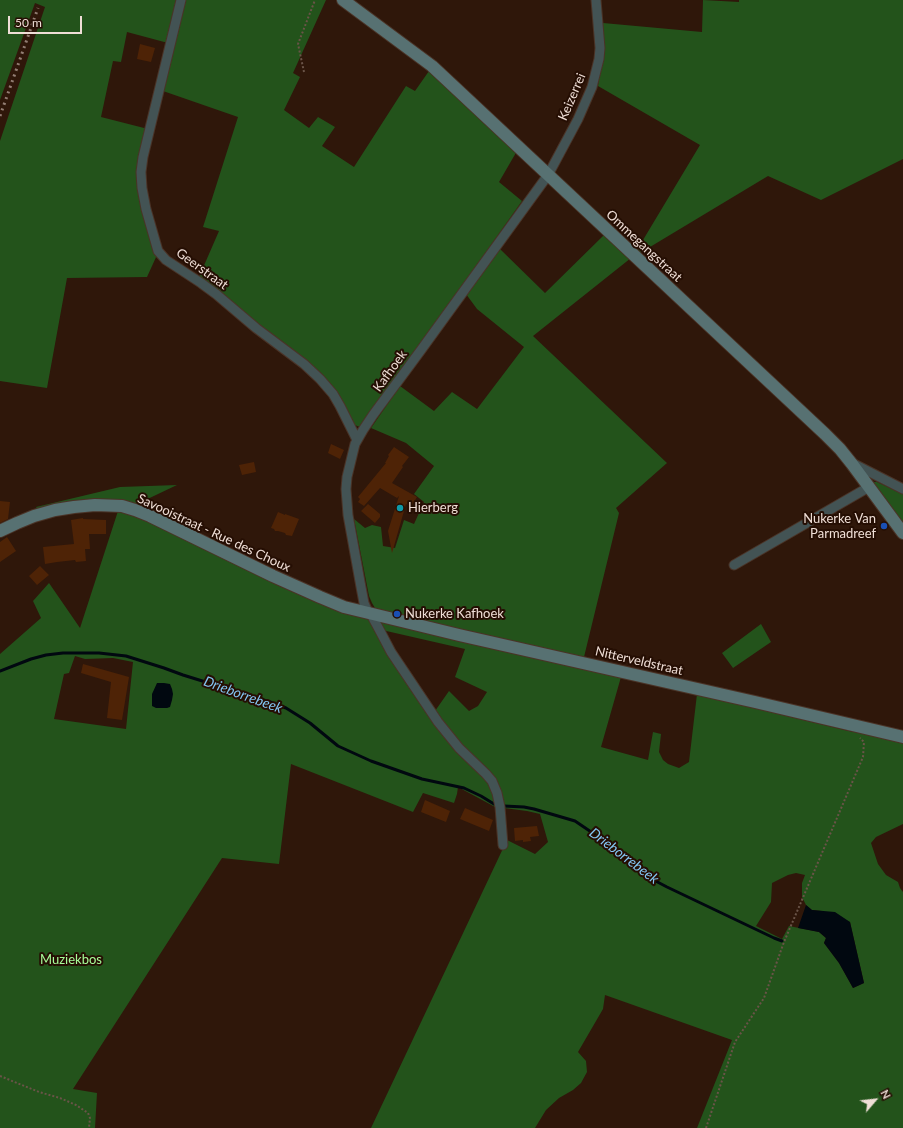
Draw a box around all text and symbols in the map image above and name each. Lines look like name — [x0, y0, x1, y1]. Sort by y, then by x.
scale bar — [10, 8, 84, 34]
text: 50 m — [15, 15, 42, 30]
street label: Keizerrei — [555, 71, 589, 123]
street label: Ommegangstraat — [603, 207, 685, 285]
street label: Geerstraat — [173, 245, 231, 293]
street label: Kafhoek — [370, 347, 410, 395]
street label: Savooistraat - Rue des Choux — [135, 491, 293, 575]
place label: Hierberg — [408, 500, 458, 516]
marker: Hierberg — [395, 503, 405, 513]
place label: Nukerke Van Parmadreef — [803, 511, 876, 542]
marker: Nukerke Van Parmadreef — [879, 521, 889, 531]
place label: Nukerke Kafhoek — [405, 606, 504, 622]
marker: Nukerke Kafhoek — [392, 609, 402, 619]
street label: Nitterveldstraat — [594, 643, 684, 679]
water label: Drieborrebeek — [201, 673, 285, 717]
water label: Drieborrebeek — [586, 824, 662, 888]
park label: Muziekbos — [40, 952, 102, 968]
north arrow — [855, 1080, 895, 1120]
text: N — [878, 1087, 894, 1101]

